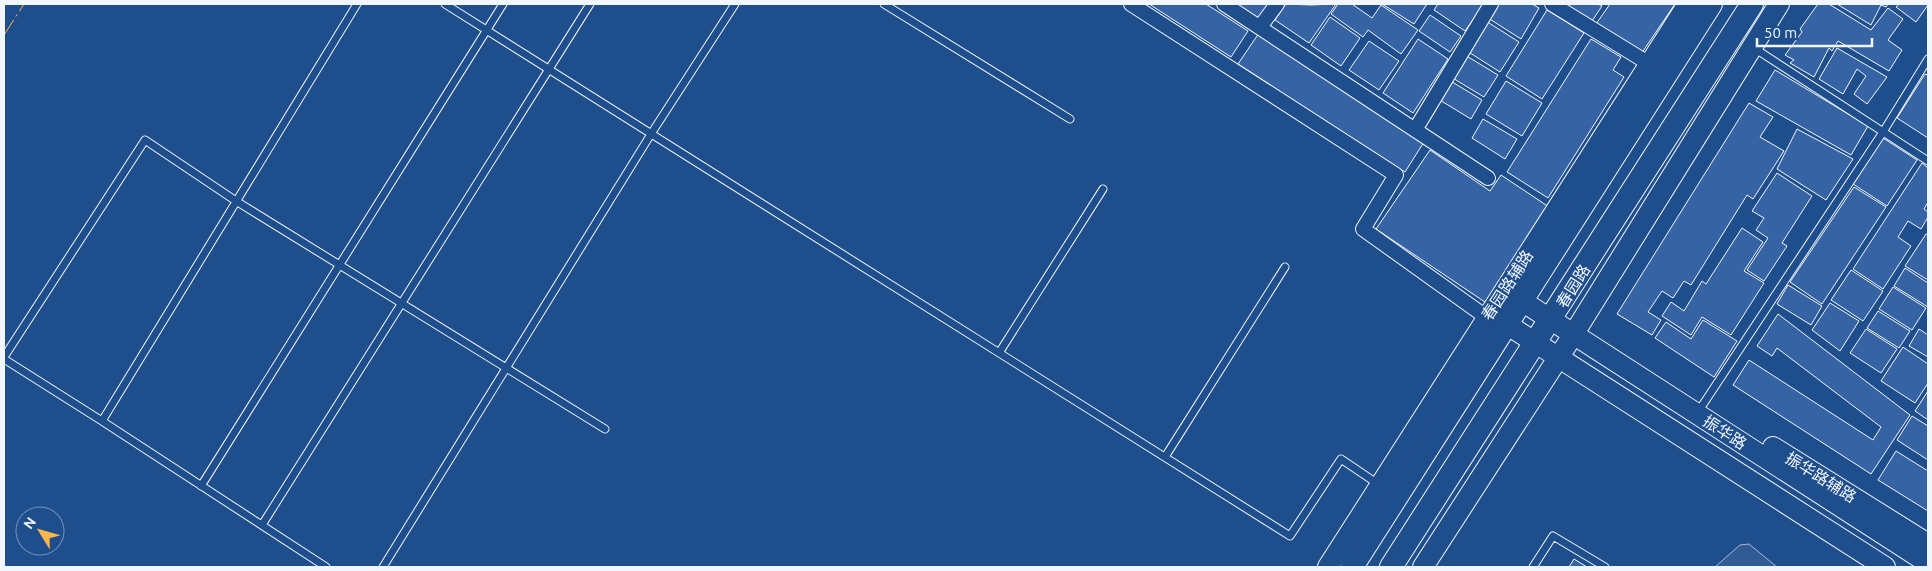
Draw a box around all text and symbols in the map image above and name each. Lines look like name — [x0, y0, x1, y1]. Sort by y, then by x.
scale bar — [1757, 15, 1872, 47]
text: 50 m — [1764, 24, 1797, 41]
street label: 春园路辅路 — [1478, 247, 1536, 323]
street label: 春园路 — [1553, 261, 1593, 311]
street label: 振华路 — [1700, 411, 1750, 453]
street label: 振华路辅路 — [1782, 448, 1860, 506]
north arrow — [15, 506, 65, 556]
text: N — [20, 514, 39, 532]

